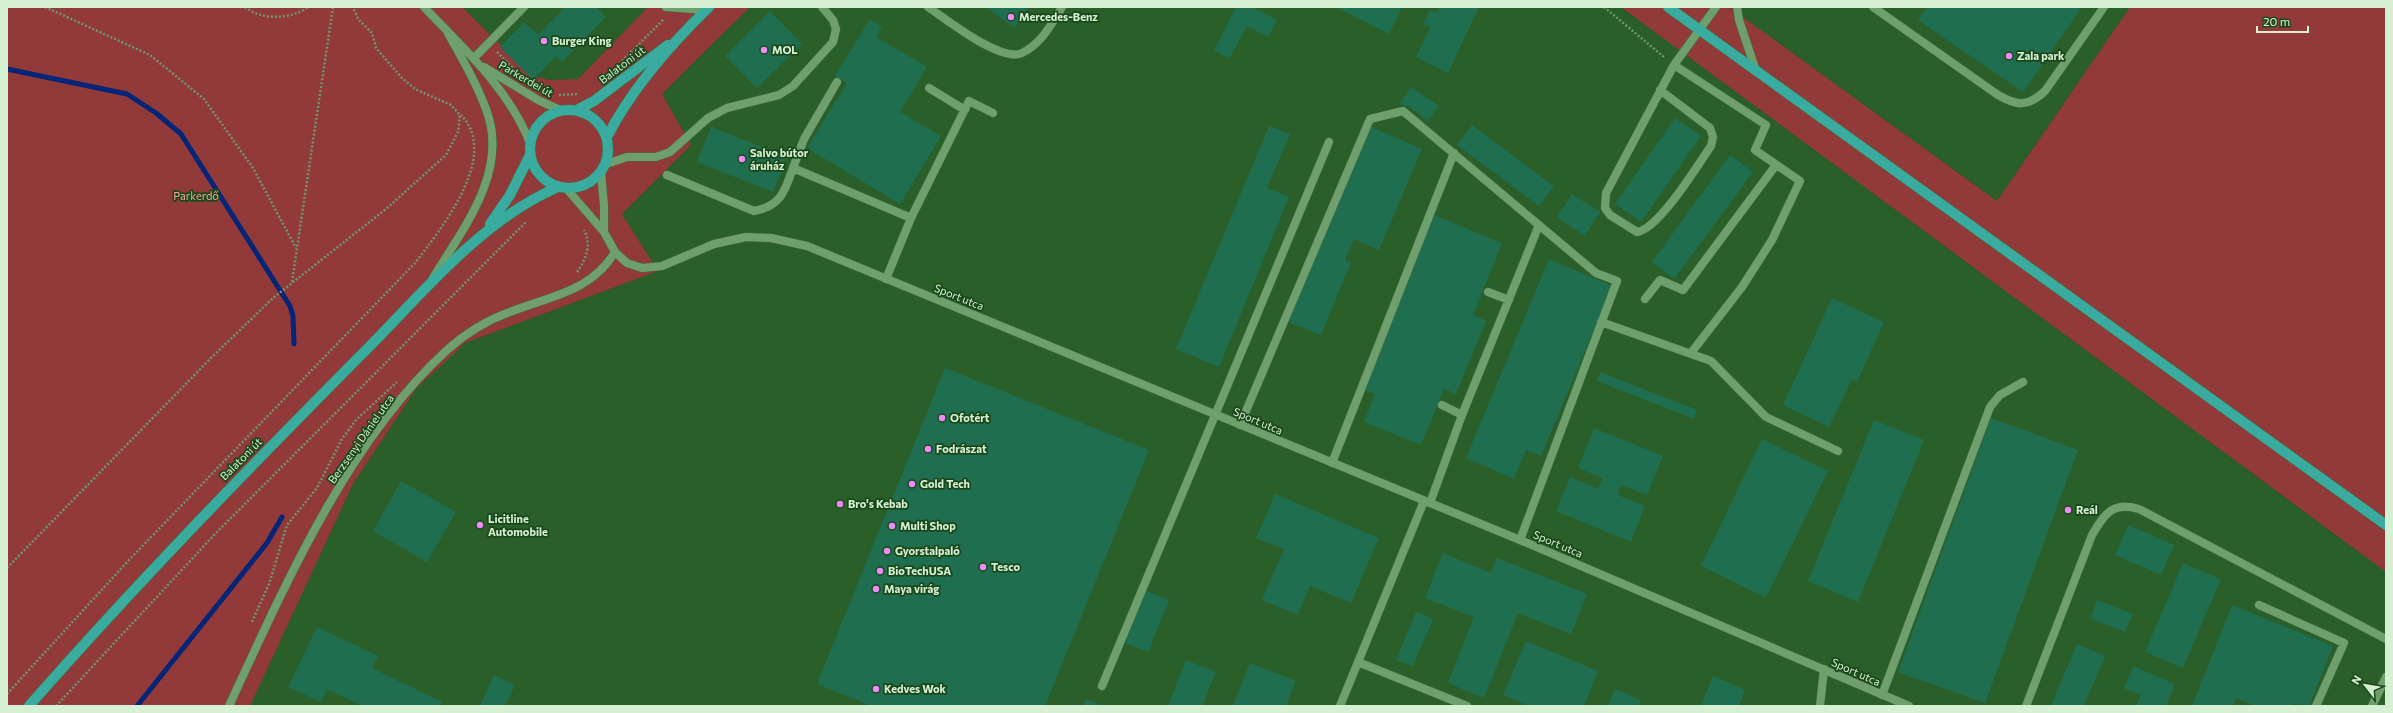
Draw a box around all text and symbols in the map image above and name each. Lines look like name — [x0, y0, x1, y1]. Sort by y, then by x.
scale bar — [2257, 8, 2308, 34]
place label: Mercedes-Benz — [1019, 10, 1098, 23]
marker: Mercedes-Benz — [1006, 12, 1016, 22]
text: 20 m — [2263, 14, 2290, 28]
place label: Burger King — [552, 34, 612, 47]
marker: Burger King — [539, 36, 549, 46]
street label: Balatoni út — [596, 43, 648, 86]
place label: MOL — [772, 43, 798, 56]
marker: MOL — [759, 45, 769, 55]
place label: Zala park — [2017, 49, 2065, 62]
marker: Zala park — [2004, 51, 2014, 61]
street label: Parkerdei út — [497, 58, 556, 100]
place label: Salvo bútor áruház — [750, 146, 809, 172]
marker: Salvo bútor áruház — [737, 154, 747, 164]
park label: Parkerdő — [173, 189, 219, 202]
street label: Sport utca — [933, 281, 986, 312]
street label: Berzsenyi Dániel utca — [325, 392, 396, 486]
street label: Sport utca — [1232, 404, 1285, 437]
place label: Ofotért — [950, 411, 990, 424]
marker: Ofotért — [937, 413, 947, 423]
street label: Balatoni út — [217, 435, 265, 482]
place label: Fodrászat — [936, 442, 987, 455]
marker: Fodrászat — [923, 444, 933, 454]
place label: Gold Tech — [920, 477, 970, 490]
marker: Gold Tech — [907, 479, 917, 489]
place label: Bro's Kebab — [848, 497, 908, 510]
marker: Bro's Kebab — [835, 499, 845, 509]
place label: Reál — [2076, 503, 2098, 516]
marker: Reál — [2063, 505, 2073, 515]
place label: Licitline Automobile — [488, 512, 548, 538]
place label: Multi Shop — [900, 519, 956, 532]
marker: Licitline Automobile — [475, 520, 485, 530]
marker: Multi Shop — [887, 521, 897, 531]
street label: Sport utca — [1532, 527, 1585, 560]
place label: Gyorstalpaló — [895, 544, 960, 557]
marker: Gyorstalpaló — [882, 546, 892, 556]
place label: Tesco — [991, 560, 1021, 573]
marker: Tesco — [978, 562, 988, 572]
place label: BioTechUSA — [888, 564, 951, 577]
marker: BioTechUSA — [875, 566, 885, 576]
place label: Maya virág — [884, 582, 939, 595]
marker: Maya virág — [871, 584, 881, 594]
street label: Sport utca — [1830, 655, 1883, 688]
north arrow — [2345, 665, 2385, 705]
text: N — [2348, 673, 2364, 686]
place label: Kedves Wok — [884, 682, 947, 695]
marker: Kedves Wok — [871, 684, 881, 694]

